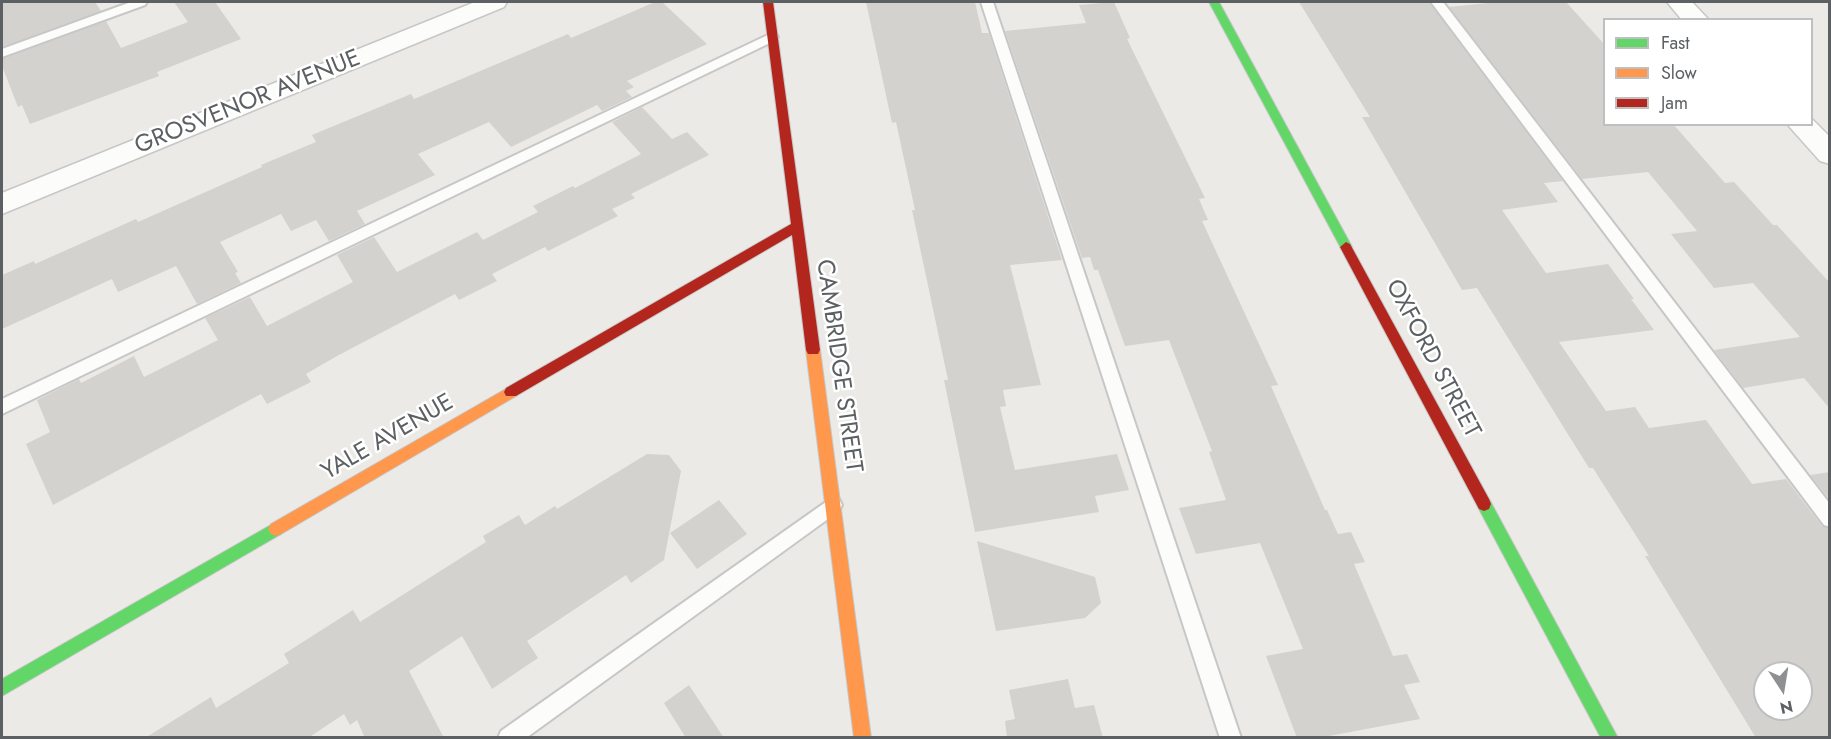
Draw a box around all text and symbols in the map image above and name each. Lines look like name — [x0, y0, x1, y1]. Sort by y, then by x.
legend — [1603, 18, 1813, 126]
text: Fast — [1661, 30, 1690, 56]
street label: GROSVENOR AVENUE — [131, 45, 365, 161]
text: Slow — [1661, 60, 1697, 86]
text: Jam — [1661, 90, 1688, 116]
street label: CAMBRIDGE STREET — [809, 258, 867, 474]
street label: OXFORD STREET — [1378, 275, 1486, 443]
street label: YALE AVENUE — [317, 389, 459, 487]
north arrow — [1753, 661, 1813, 721]
text: N — [1778, 695, 1795, 720]

